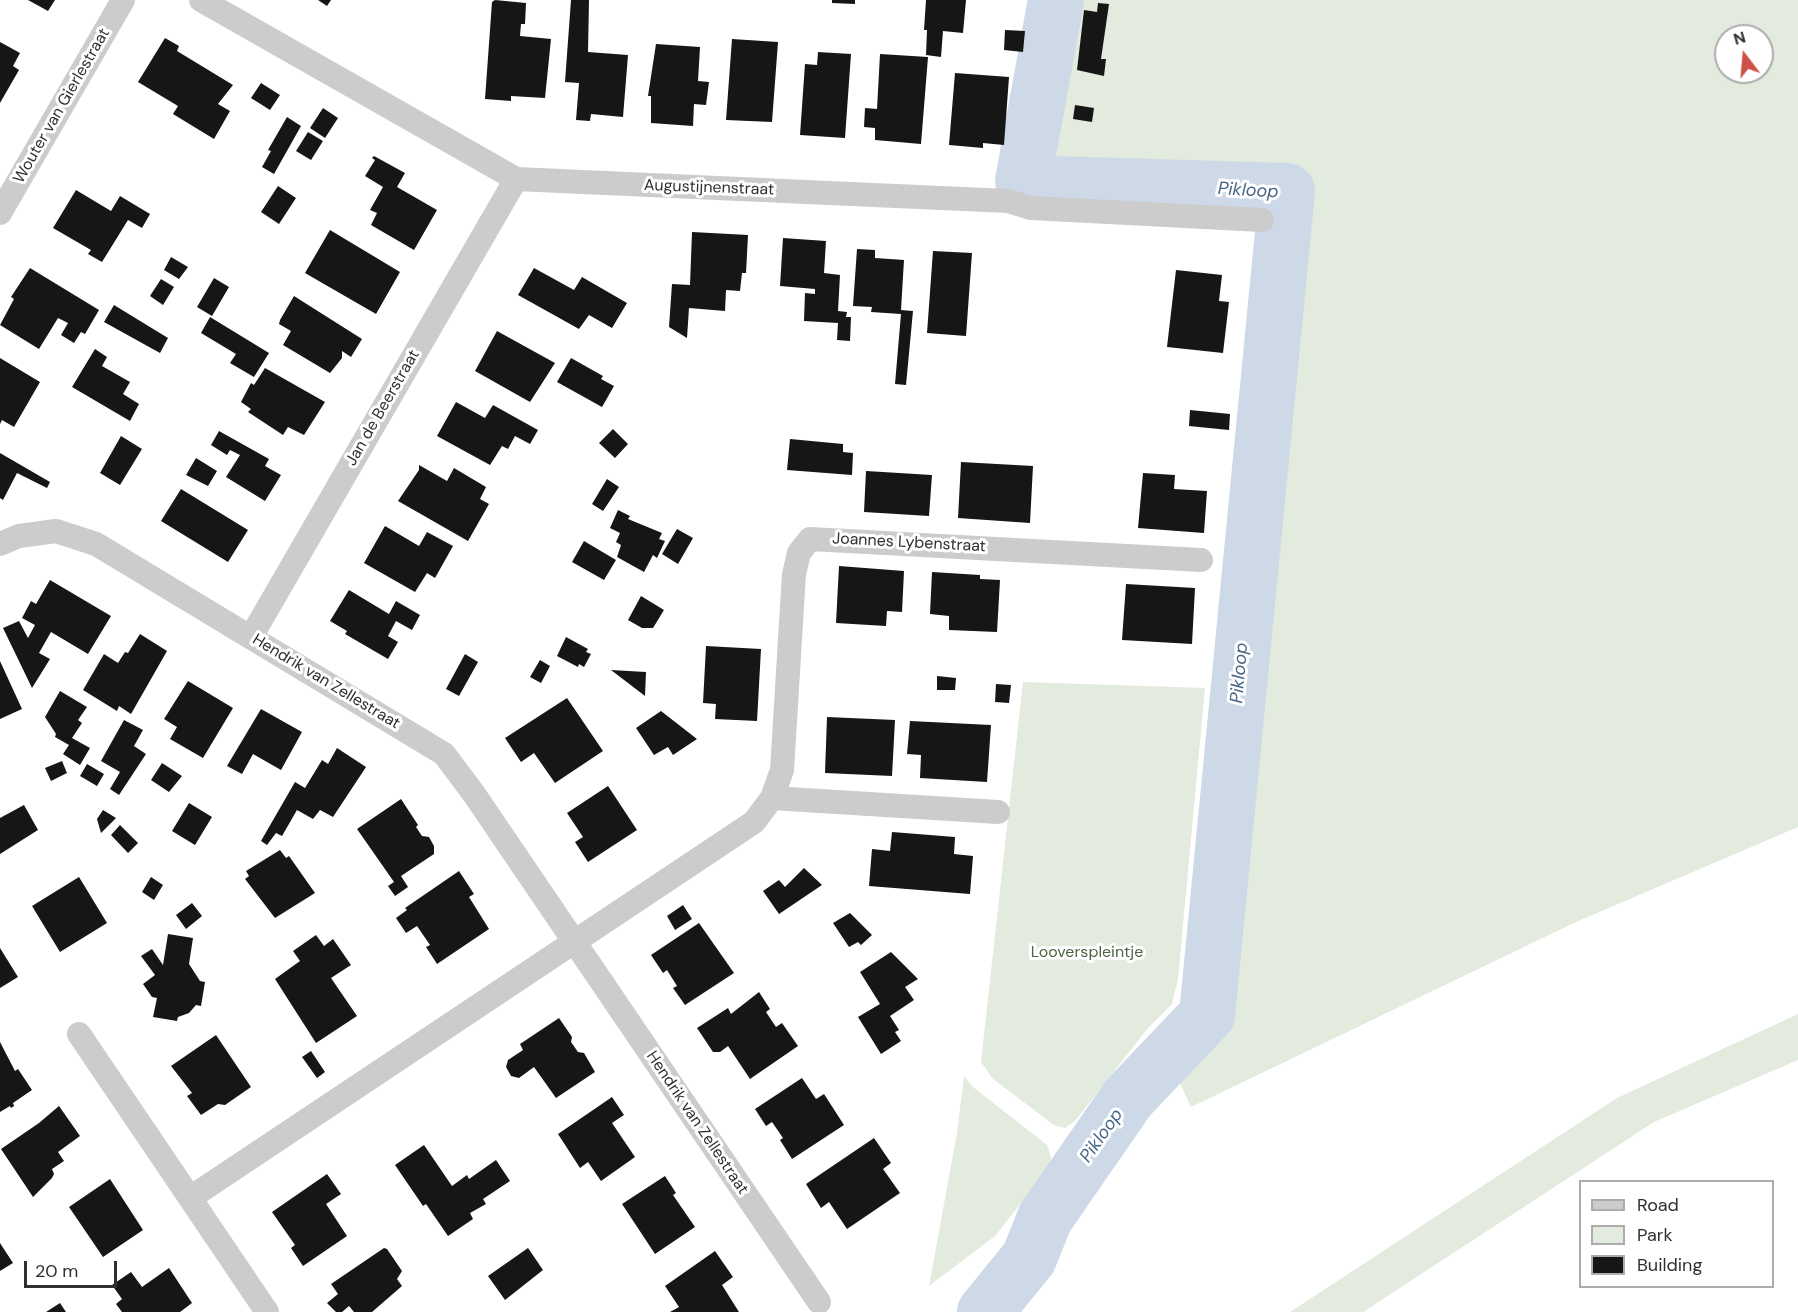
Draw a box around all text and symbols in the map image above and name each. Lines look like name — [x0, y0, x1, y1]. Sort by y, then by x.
north arrow — [1714, 24, 1774, 84]
street label: Wouter van Gierlestraat — [10, 25, 114, 187]
text: N — [1731, 26, 1748, 50]
street label: Augustijnenstraat — [644, 176, 774, 200]
water label: Pikloop — [1217, 179, 1279, 203]
street label: Jan de Beerstraat — [342, 347, 424, 469]
street label: Joannes Lybenstraat — [832, 529, 986, 557]
street label: Hendrik van Zellestraat — [249, 630, 403, 734]
water label: Pikloop — [1227, 642, 1253, 704]
park label: Looverspleintje — [1031, 943, 1143, 963]
street label: Hendrik van Zellestraat — [642, 1048, 752, 1198]
water label: Pikloop — [1076, 1105, 1128, 1167]
legend — [1579, 1180, 1774, 1288]
text: Road — [1637, 1193, 1679, 1217]
text: Park — [1637, 1223, 1673, 1247]
scale bar — [27, 1249, 120, 1287]
text: Building — [1637, 1253, 1702, 1277]
text: 20 m — [35, 1259, 78, 1283]

